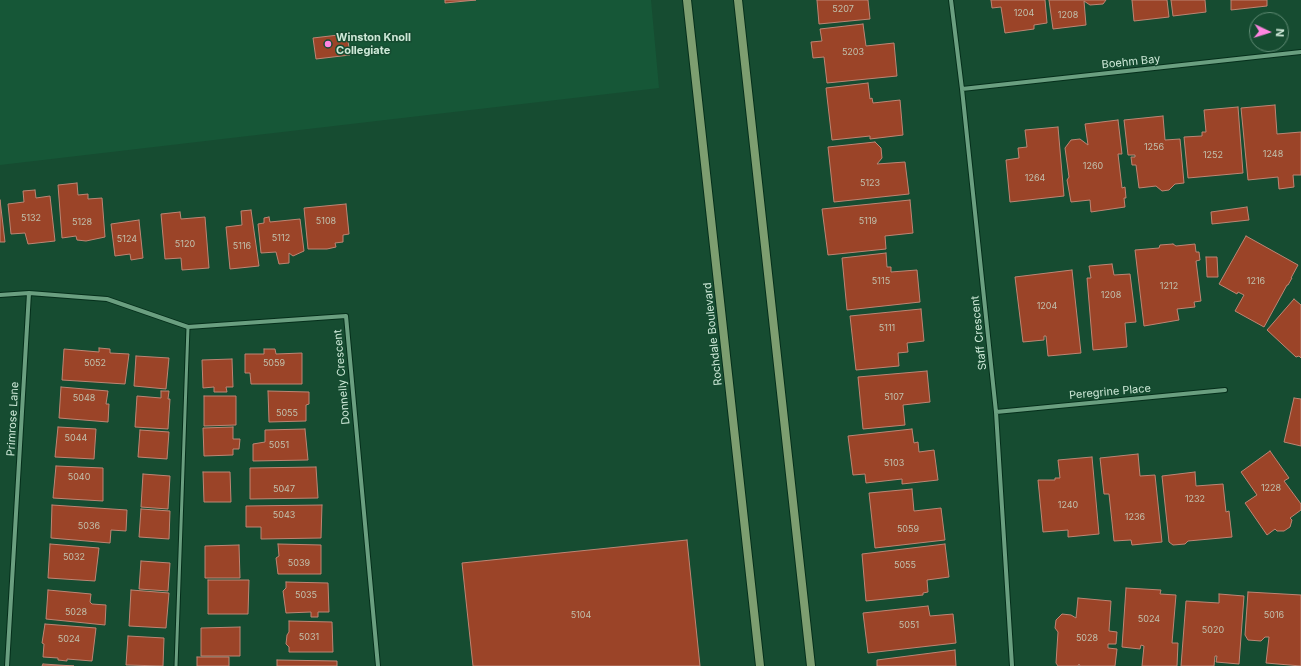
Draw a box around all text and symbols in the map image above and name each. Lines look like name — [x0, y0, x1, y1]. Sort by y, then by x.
house number: 5207 — [832, 4, 854, 14]
house number: 1204 — [1014, 8, 1034, 18]
house number: 1208 — [1058, 10, 1078, 20]
north arrow — [1249, 12, 1289, 52]
text: N — [1273, 28, 1287, 37]
place label: Winston Knoll Collegiate — [336, 31, 411, 57]
marker: Winston Knoll Collegiate — [323, 39, 333, 49]
house number: 5203 — [842, 47, 864, 57]
street label: Boehm Bay — [1101, 52, 1161, 72]
house number: 1256 — [1144, 142, 1164, 152]
house number: 1248 — [1263, 149, 1283, 159]
house number: 1252 — [1203, 150, 1223, 160]
house number: 1260 — [1083, 161, 1103, 171]
house number: 1264 — [1025, 173, 1045, 183]
house number: 5123 — [860, 178, 880, 188]
house number: 5132 — [21, 213, 41, 223]
house number: 5108 — [316, 216, 336, 226]
house number: 5119 — [859, 216, 877, 226]
house number: 5128 — [72, 217, 92, 227]
house number: 5112 — [272, 233, 290, 243]
house number: 5124 — [117, 234, 137, 244]
house number: 5120 — [175, 239, 195, 249]
house number: 5116 — [233, 241, 251, 251]
house number: 5115 — [872, 276, 890, 286]
house number: 1216 — [1247, 276, 1265, 286]
house number: 1212 — [1160, 281, 1178, 291]
street label: Rochdale Boulevard — [701, 282, 725, 386]
house number: 1208 — [1101, 290, 1121, 300]
street label: Staff Crescent — [969, 295, 989, 371]
house number: 1204 — [1037, 301, 1057, 311]
house number: 5111 — [879, 323, 895, 333]
street label: Donnelly Crescent — [331, 329, 353, 425]
house number: 5052 — [84, 358, 106, 368]
house number: 5059 — [263, 358, 285, 368]
street label: Primrose Lane — [4, 381, 22, 457]
street label: Peregrine Place — [1069, 382, 1151, 402]
house number: 5107 — [884, 392, 904, 402]
house number: 5048 — [73, 393, 95, 403]
house number: 5055 — [276, 408, 298, 418]
house number: 5044 — [65, 433, 87, 443]
house number: 5051 — [269, 440, 289, 450]
house number: 5103 — [884, 458, 904, 468]
house number: 5040 — [68, 472, 90, 482]
house number: 1228 — [1261, 483, 1281, 493]
house number: 5047 — [273, 484, 295, 494]
house number: 1232 — [1185, 494, 1205, 504]
house number: 1240 — [1058, 500, 1078, 510]
house number: 5043 — [273, 510, 295, 520]
house number: 1236 — [1125, 512, 1145, 522]
house number: 5036 — [78, 521, 100, 531]
house number: 5059 — [897, 524, 919, 534]
house number: 5032 — [63, 552, 85, 562]
house number: 5039 — [288, 558, 310, 568]
house number: 5055 — [894, 560, 916, 570]
house number: 5035 — [295, 590, 317, 600]
house number: 5028 — [65, 607, 87, 617]
house number: 5104 — [571, 610, 591, 620]
house number: 5016 — [1264, 610, 1284, 620]
house number: 5024 — [1138, 614, 1160, 624]
house number: 5051 — [899, 620, 919, 630]
house number: 5020 — [1202, 625, 1224, 635]
house number: 5031 — [299, 632, 319, 642]
house number: 5028 — [1076, 633, 1098, 643]
house number: 5024 — [58, 634, 80, 644]

